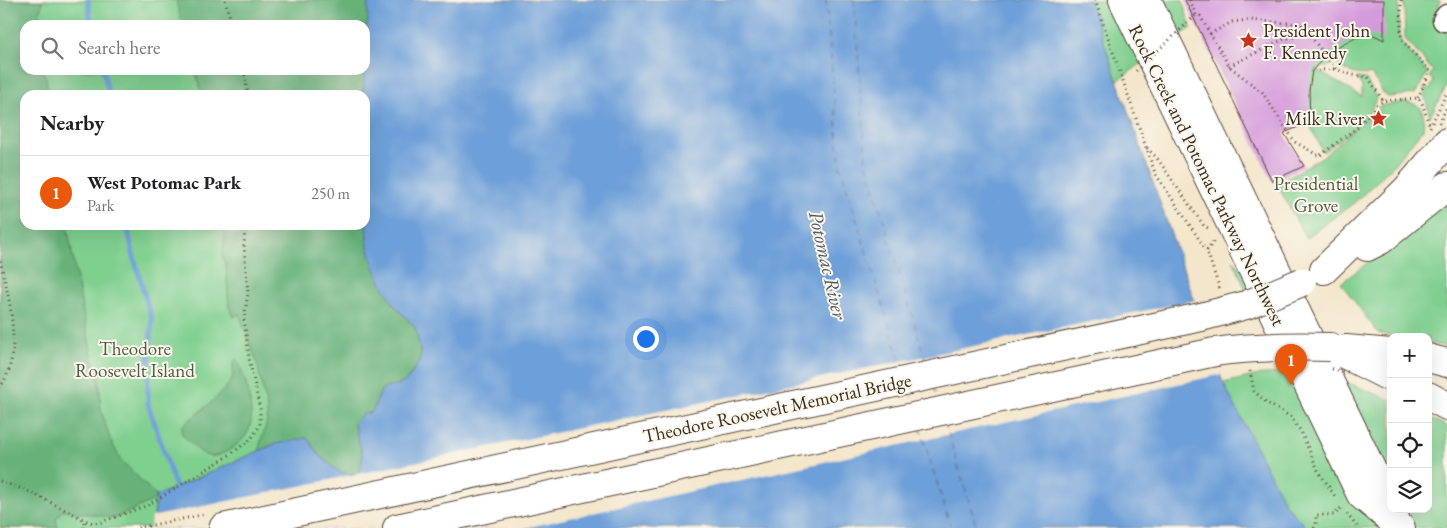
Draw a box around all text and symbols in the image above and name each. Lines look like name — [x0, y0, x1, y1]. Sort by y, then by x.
place label: President John F. Kennedy — [1263, 18, 1370, 65]
search box — [20, 20, 370, 75]
street label: Rock Creek and Potomac Parkway Northwest — [1123, 20, 1291, 330]
place icon: President John F. Kennedy — [1239, 31, 1259, 51]
icon: search — [38, 34, 66, 62]
text: Search here — [78, 35, 160, 60]
place label: Milk River — [1285, 106, 1365, 131]
place icon: Milk River — [1368, 108, 1388, 128]
text: Nearby — [40, 109, 104, 136]
text: West Potomac Park — [87, 170, 241, 195]
park label: Presidential Grove — [1274, 171, 1359, 218]
text: 1 — [52, 183, 60, 204]
text: 250 m — [311, 183, 350, 204]
text: Park — [87, 195, 114, 216]
water label: Potomac River — [803, 208, 853, 323]
your location — [633, 326, 659, 352]
map controls — [1387, 333, 1432, 513]
button: + — [1387, 333, 1432, 378]
park label: Theodore Roosevelt Island — [75, 336, 195, 383]
pin: 1 — [1275, 344, 1307, 385]
street label: Theodore Roosevelt Memorial Bridge — [640, 367, 914, 449]
button: − — [1387, 378, 1432, 423]
button: locate — [1387, 423, 1432, 468]
button: layers — [1387, 468, 1432, 513]

